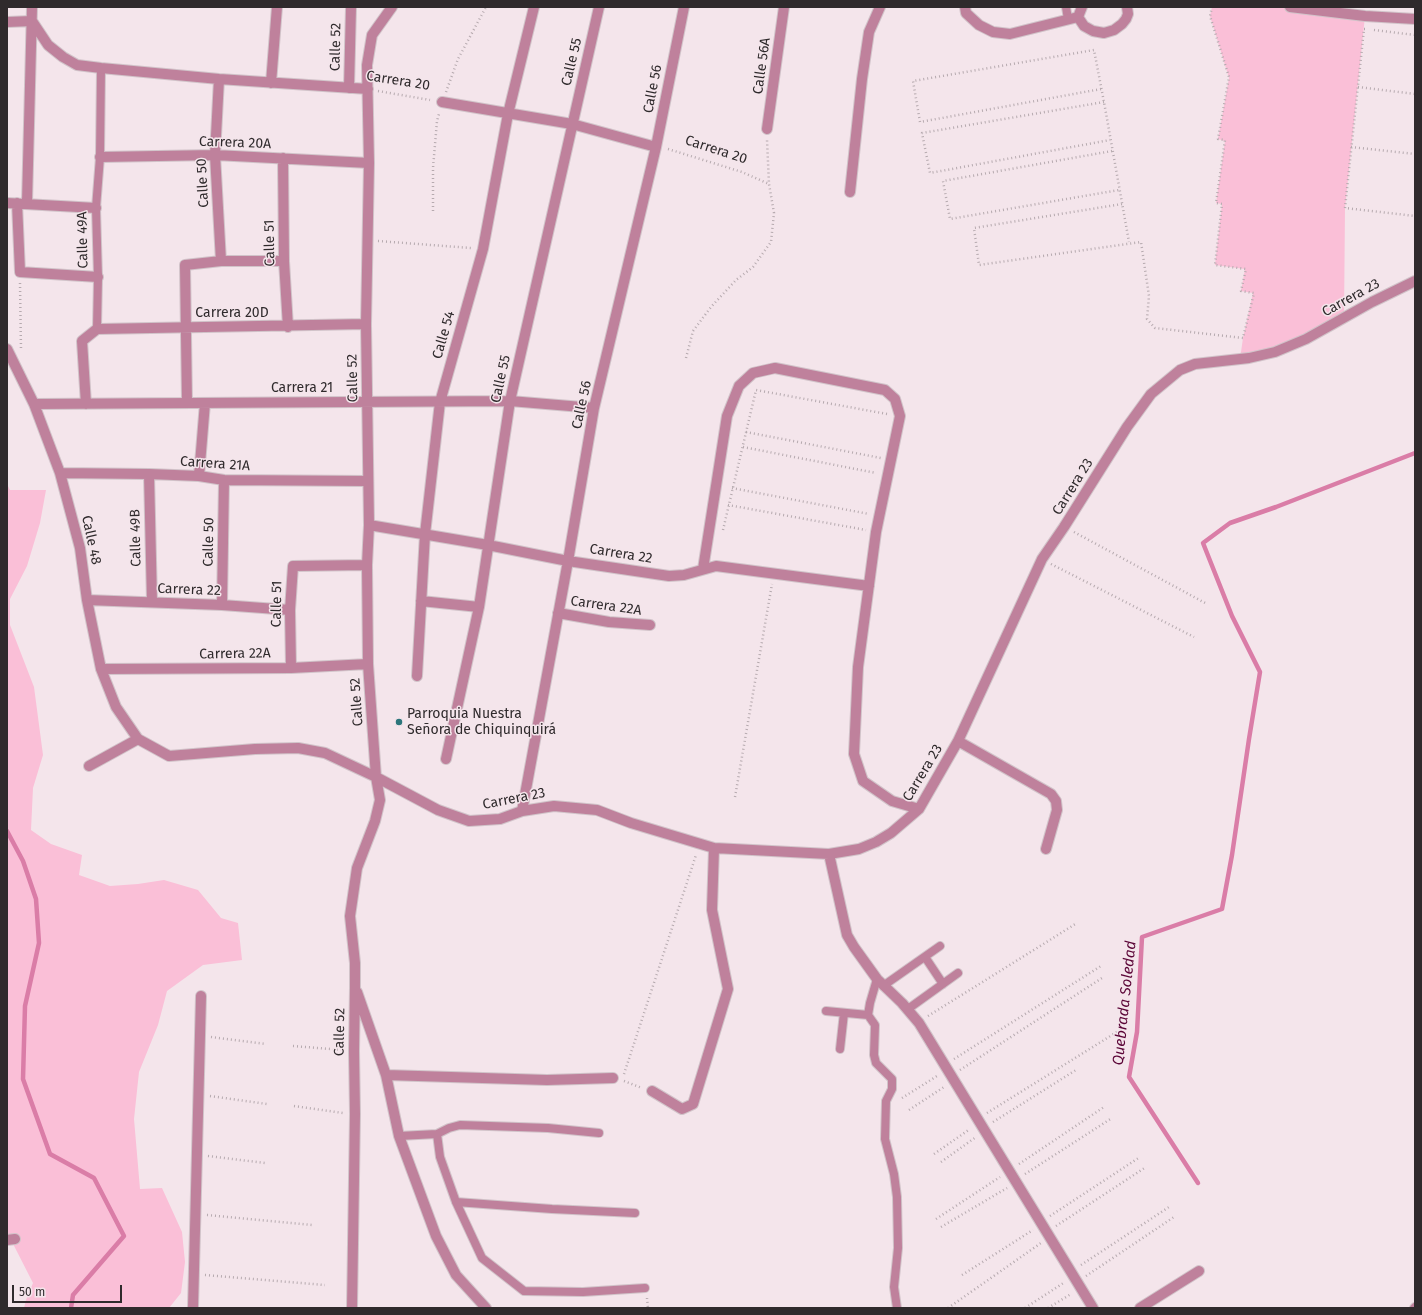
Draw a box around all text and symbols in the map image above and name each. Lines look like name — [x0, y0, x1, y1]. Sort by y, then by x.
street label: Calle 52 — [327, 23, 345, 71]
street label: Calle 55 — [558, 36, 586, 88]
street label: Calle 56A — [750, 37, 774, 95]
street label: Calle 56 — [640, 63, 666, 115]
street label: Carrera 20 — [365, 68, 431, 94]
street label: Carrera 20 — [683, 132, 749, 168]
street label: Carrera 20A — [199, 133, 271, 153]
street label: Calle 50 — [193, 158, 213, 208]
street label: Calle 49A — [74, 211, 92, 269]
street label: Calle 51 — [261, 219, 279, 267]
street label: Carrera 23 — [1319, 275, 1383, 321]
street label: Carrera 20D — [195, 305, 269, 321]
street label: Calle 54 — [429, 309, 459, 361]
street label: Calle 55 — [488, 353, 514, 405]
street label: Calle 52 — [344, 354, 362, 402]
street label: Calle 56 — [569, 379, 595, 431]
street label: Carrera 21 — [271, 380, 333, 396]
street label: Carrera 21A — [179, 453, 251, 475]
street label: Carrera 23 — [1049, 456, 1097, 518]
street label: Calle 49B — [127, 509, 145, 567]
street label: Calle 48 — [78, 514, 104, 566]
street label: Calle 50 — [200, 517, 218, 567]
street label: Carrera 22 — [588, 541, 654, 567]
street label: Carrera 22 — [157, 580, 221, 600]
street label: Calle 51 — [268, 580, 286, 628]
street label: Carrera 22A — [569, 593, 643, 619]
street label: Carrera 22A — [199, 645, 271, 663]
street label: Calle 52 — [347, 677, 367, 727]
place label: Parroquia Nuestra Señora de Chiquinquirá — [407, 706, 556, 738]
marker: Parroquia Nuestra Señora de Chiquinquirá — [394, 717, 404, 727]
street label: Carrera 23 — [899, 741, 947, 805]
street label: Carrera 23 — [481, 785, 547, 813]
water label: Quebrada Soledad — [1110, 940, 1140, 1066]
street label: Calle 52 — [331, 1008, 349, 1056]
scale bar — [14, 1277, 124, 1303]
text: 50 m — [19, 1285, 45, 1299]

